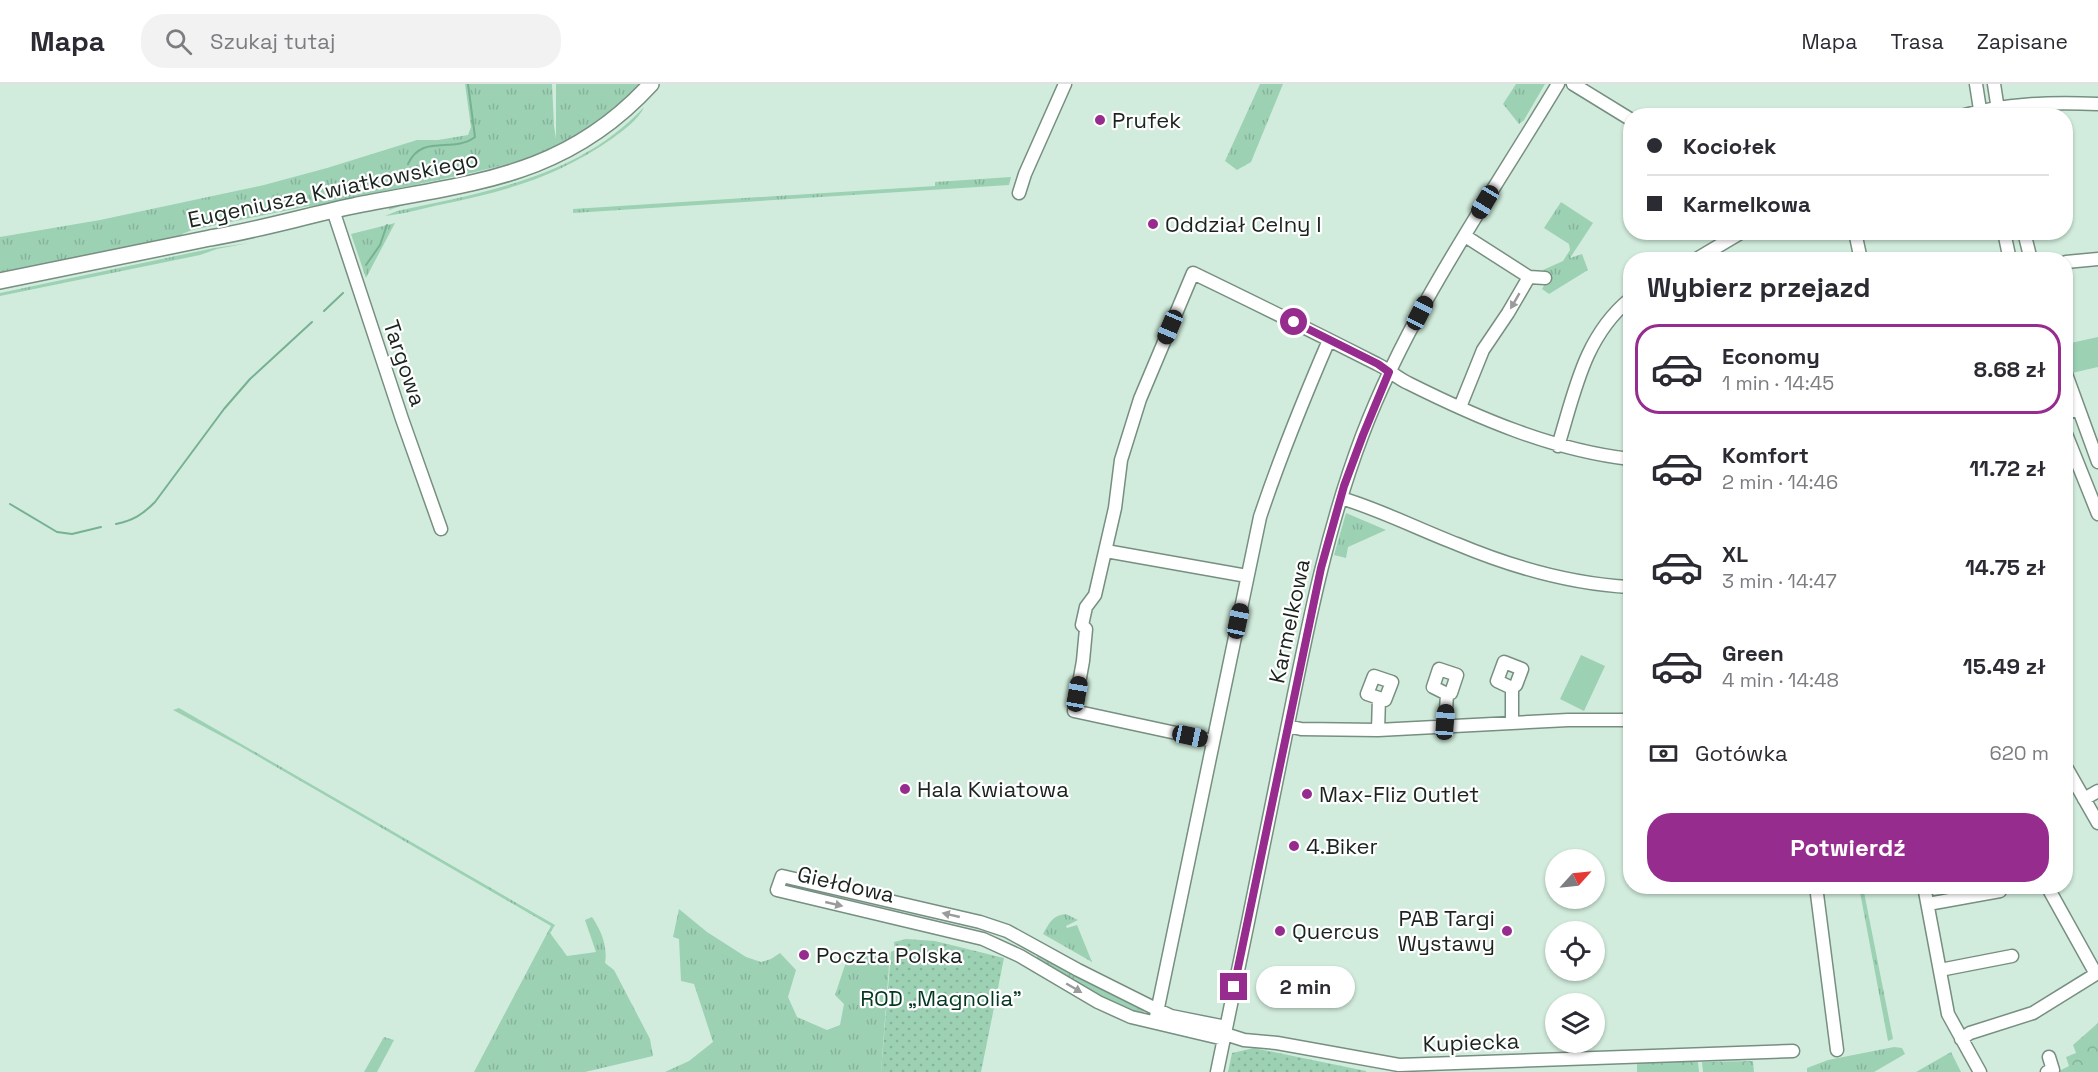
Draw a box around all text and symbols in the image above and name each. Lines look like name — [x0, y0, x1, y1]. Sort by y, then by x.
search box — [141, 14, 561, 68]
text: Mapa — [30, 23, 105, 59]
icon: search — [162, 25, 195, 58]
text: Szukaj tutaj — [210, 27, 335, 55]
text: Mapa — [1802, 28, 1857, 55]
text: Trasa — [1890, 28, 1944, 55]
text: Zapisane — [1977, 28, 2068, 55]
place label: Prufek — [1112, 106, 1181, 134]
marker: Prufek — [1093, 113, 1107, 127]
text: Kociołek — [1683, 132, 1776, 160]
street label: Eugeniusza Kwiatkowskiego — [185, 144, 481, 234]
car — [1468, 182, 1502, 222]
text: Karmelkowa — [1683, 190, 1811, 218]
place label: Oddział Celny I — [1165, 210, 1322, 238]
marker: Oddział Celny I — [1146, 217, 1160, 231]
text: Wybierz przejazd — [1647, 270, 1871, 305]
car — [1404, 293, 1436, 333]
one-way arrow — [1510, 293, 1520, 310]
car — [1155, 307, 1185, 347]
route start — [1280, 308, 1307, 335]
street label: Targowa — [377, 316, 433, 410]
icon: car — [1650, 342, 1704, 396]
text: Economy — [1722, 342, 1820, 370]
text: 8.68 zł — [1974, 355, 2046, 383]
text: 1 min · 14:45 — [1722, 370, 1834, 396]
icon: car — [1650, 441, 1704, 495]
text: Komfort — [1722, 441, 1809, 469]
text: 11.72 zł — [1969, 454, 2046, 482]
text: 2 min · 14:46 — [1722, 469, 1838, 495]
icon: car — [1650, 540, 1704, 594]
text: XL — [1722, 540, 1748, 568]
text: 14.75 zł — [1965, 553, 2046, 581]
street label: Karmelkowa — [1262, 556, 1316, 686]
text: 3 min · 14:47 — [1722, 568, 1837, 594]
car — [1225, 602, 1251, 640]
icon: car — [1650, 639, 1704, 693]
text: Green — [1722, 639, 1784, 667]
text: 15.49 zł — [1963, 652, 2046, 680]
text: 4 min · 14:48 — [1722, 667, 1839, 693]
car — [1065, 675, 1089, 713]
car — [1435, 703, 1455, 741]
car — [1171, 723, 1209, 749]
icon: cash — [1647, 737, 1680, 770]
text: Gotówka — [1695, 739, 1788, 767]
text: 620 m — [1990, 740, 2049, 766]
place label: Hala Kwiatowa — [917, 775, 1069, 803]
place label: Max-Fliz Outlet — [1319, 780, 1479, 808]
marker: Hala Kwiatowa — [898, 782, 912, 796]
marker: Max-Fliz Outlet — [1300, 787, 1314, 801]
button: Potwierdź — [1647, 813, 2049, 882]
place label: 4.Biker — [1306, 832, 1378, 860]
marker: 4.Biker — [1287, 839, 1301, 853]
north arrow — [1545, 849, 1605, 909]
map controls — [1545, 849, 1605, 1053]
street label: Giełdowa — [795, 859, 898, 909]
one-way arrow — [825, 899, 843, 909]
place label: PAB Targi Wystawy — [1397, 904, 1495, 957]
one-way arrow — [941, 910, 960, 919]
place label: Quercus — [1292, 917, 1379, 945]
button: locate — [1545, 921, 1605, 981]
marker: Quercus — [1273, 924, 1287, 938]
marker: PAB Targi Wystawy — [1500, 924, 1514, 938]
place label: Poczta Polska — [816, 941, 963, 969]
marker: Poczta Polska — [797, 948, 811, 962]
callout: 2 min — [1255, 966, 1354, 1008]
route end — [1220, 973, 1247, 1000]
text: 2 min — [1280, 974, 1331, 1000]
one-way arrow — [1066, 982, 1082, 993]
park label: ROD „Magnolia” — [860, 984, 1022, 1012]
button: layers — [1545, 993, 1605, 1053]
street label: Kupiecka — [1422, 1026, 1520, 1058]

